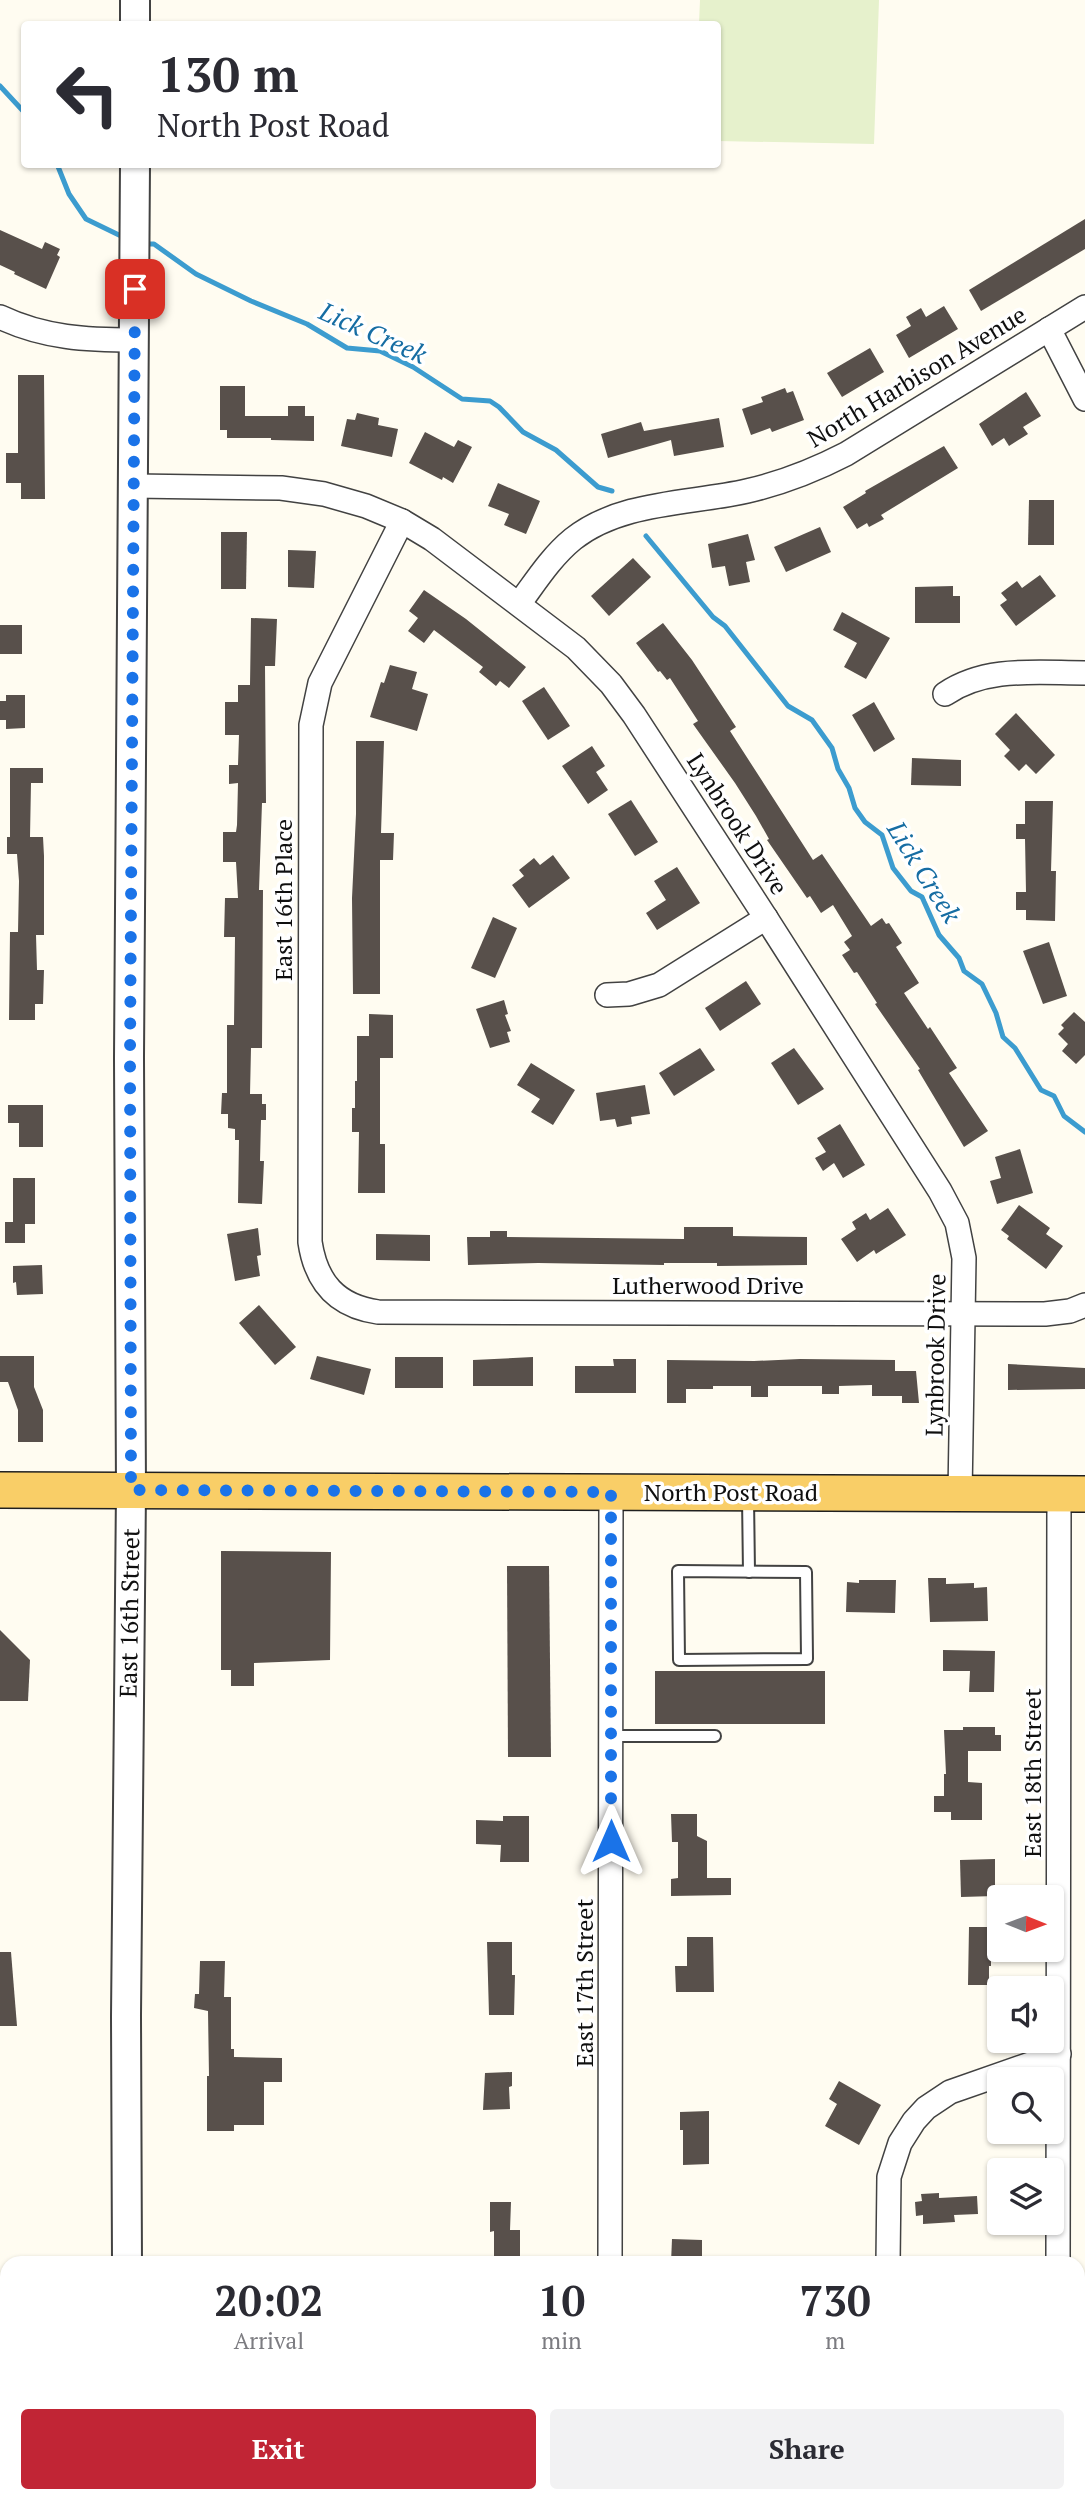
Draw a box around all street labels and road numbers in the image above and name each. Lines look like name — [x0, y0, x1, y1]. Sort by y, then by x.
street label: North Harbison Avenue — [801, 298, 1032, 454]
street label: Lynbrook Drive — [680, 747, 796, 900]
street label: East 16th Place — [267, 819, 299, 981]
street label: Lutherwood Drive — [612, 1269, 804, 1301]
street label: Lynbrook Drive — [918, 1273, 952, 1437]
street label: North Post Road — [644, 1476, 818, 1508]
street label: East 16th Street — [112, 1528, 146, 1698]
street label: East 18th Street — [1016, 1688, 1048, 1858]
street label: East 17th Street — [568, 1899, 600, 2067]

